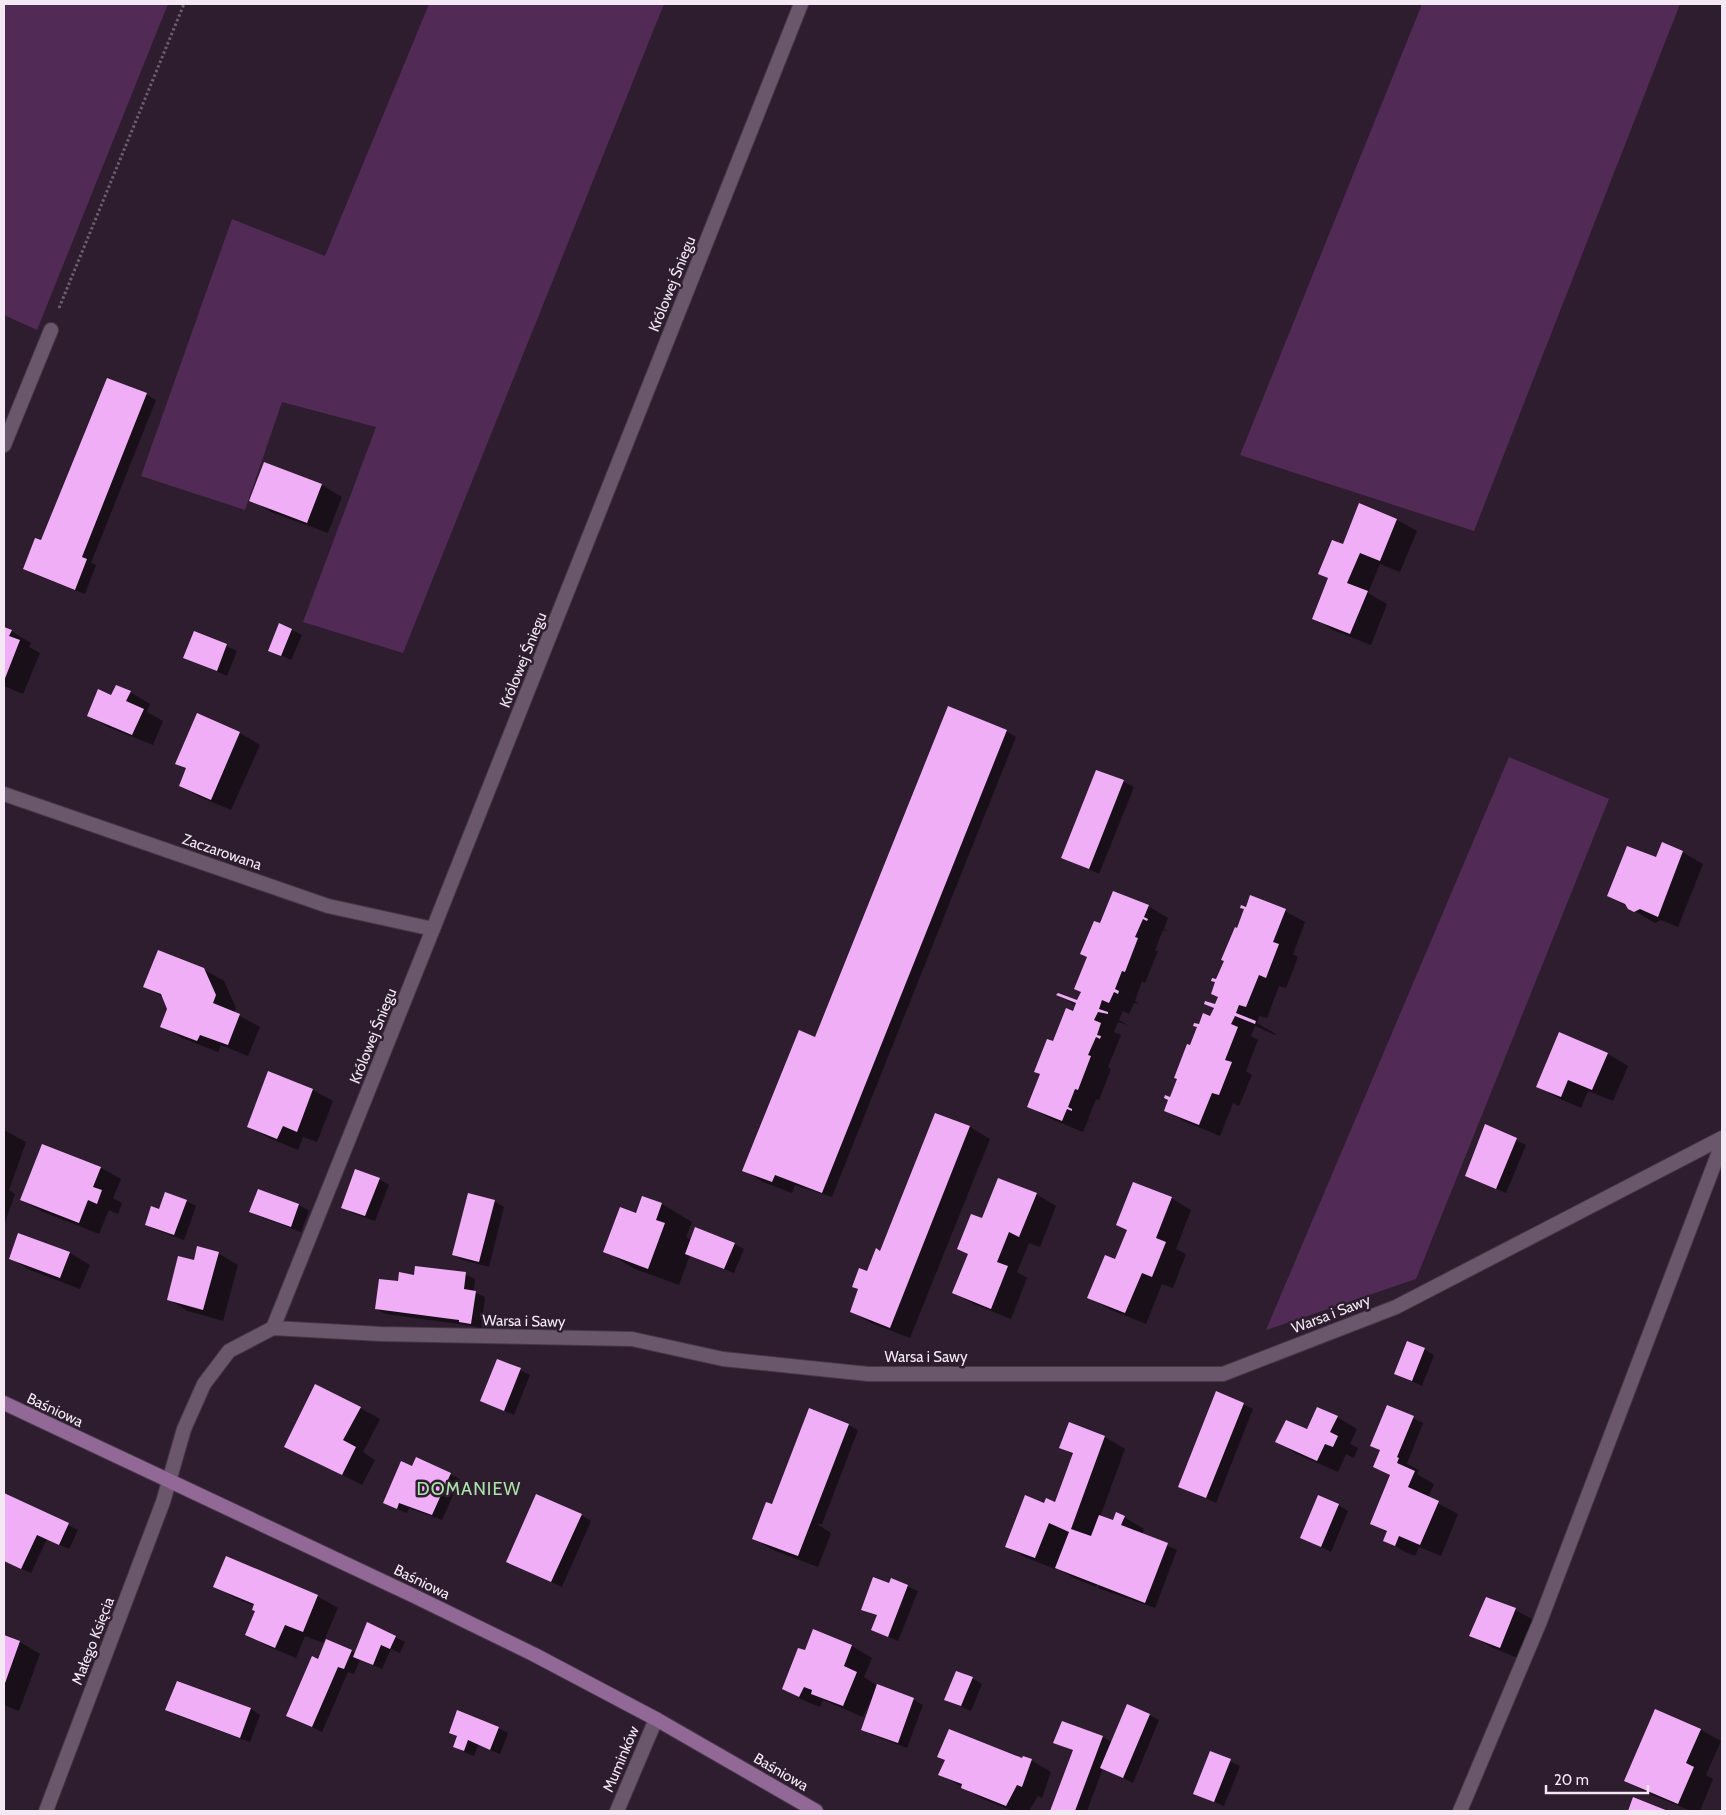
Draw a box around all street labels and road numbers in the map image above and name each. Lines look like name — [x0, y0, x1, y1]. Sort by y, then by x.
street label: Królowej Śniegu — [644, 233, 699, 334]
street label: Królowej Śniegu — [495, 609, 550, 710]
street label: Zaczarowana — [180, 830, 265, 874]
street label: Królowej Śniegu — [345, 985, 400, 1086]
street label: Warsa i Sawy — [1289, 1291, 1373, 1337]
street label: Warsa i Sawy — [482, 1311, 566, 1331]
street label: Warsa i Sawy — [884, 1348, 968, 1366]
street label: Baśniowa — [24, 1389, 87, 1431]
street label: Baśniowa — [391, 1561, 454, 1604]
street label: Małego Księcia — [68, 1594, 118, 1687]
street label: Muminków — [599, 1723, 643, 1795]
street label: Baśniowa — [750, 1749, 812, 1795]

